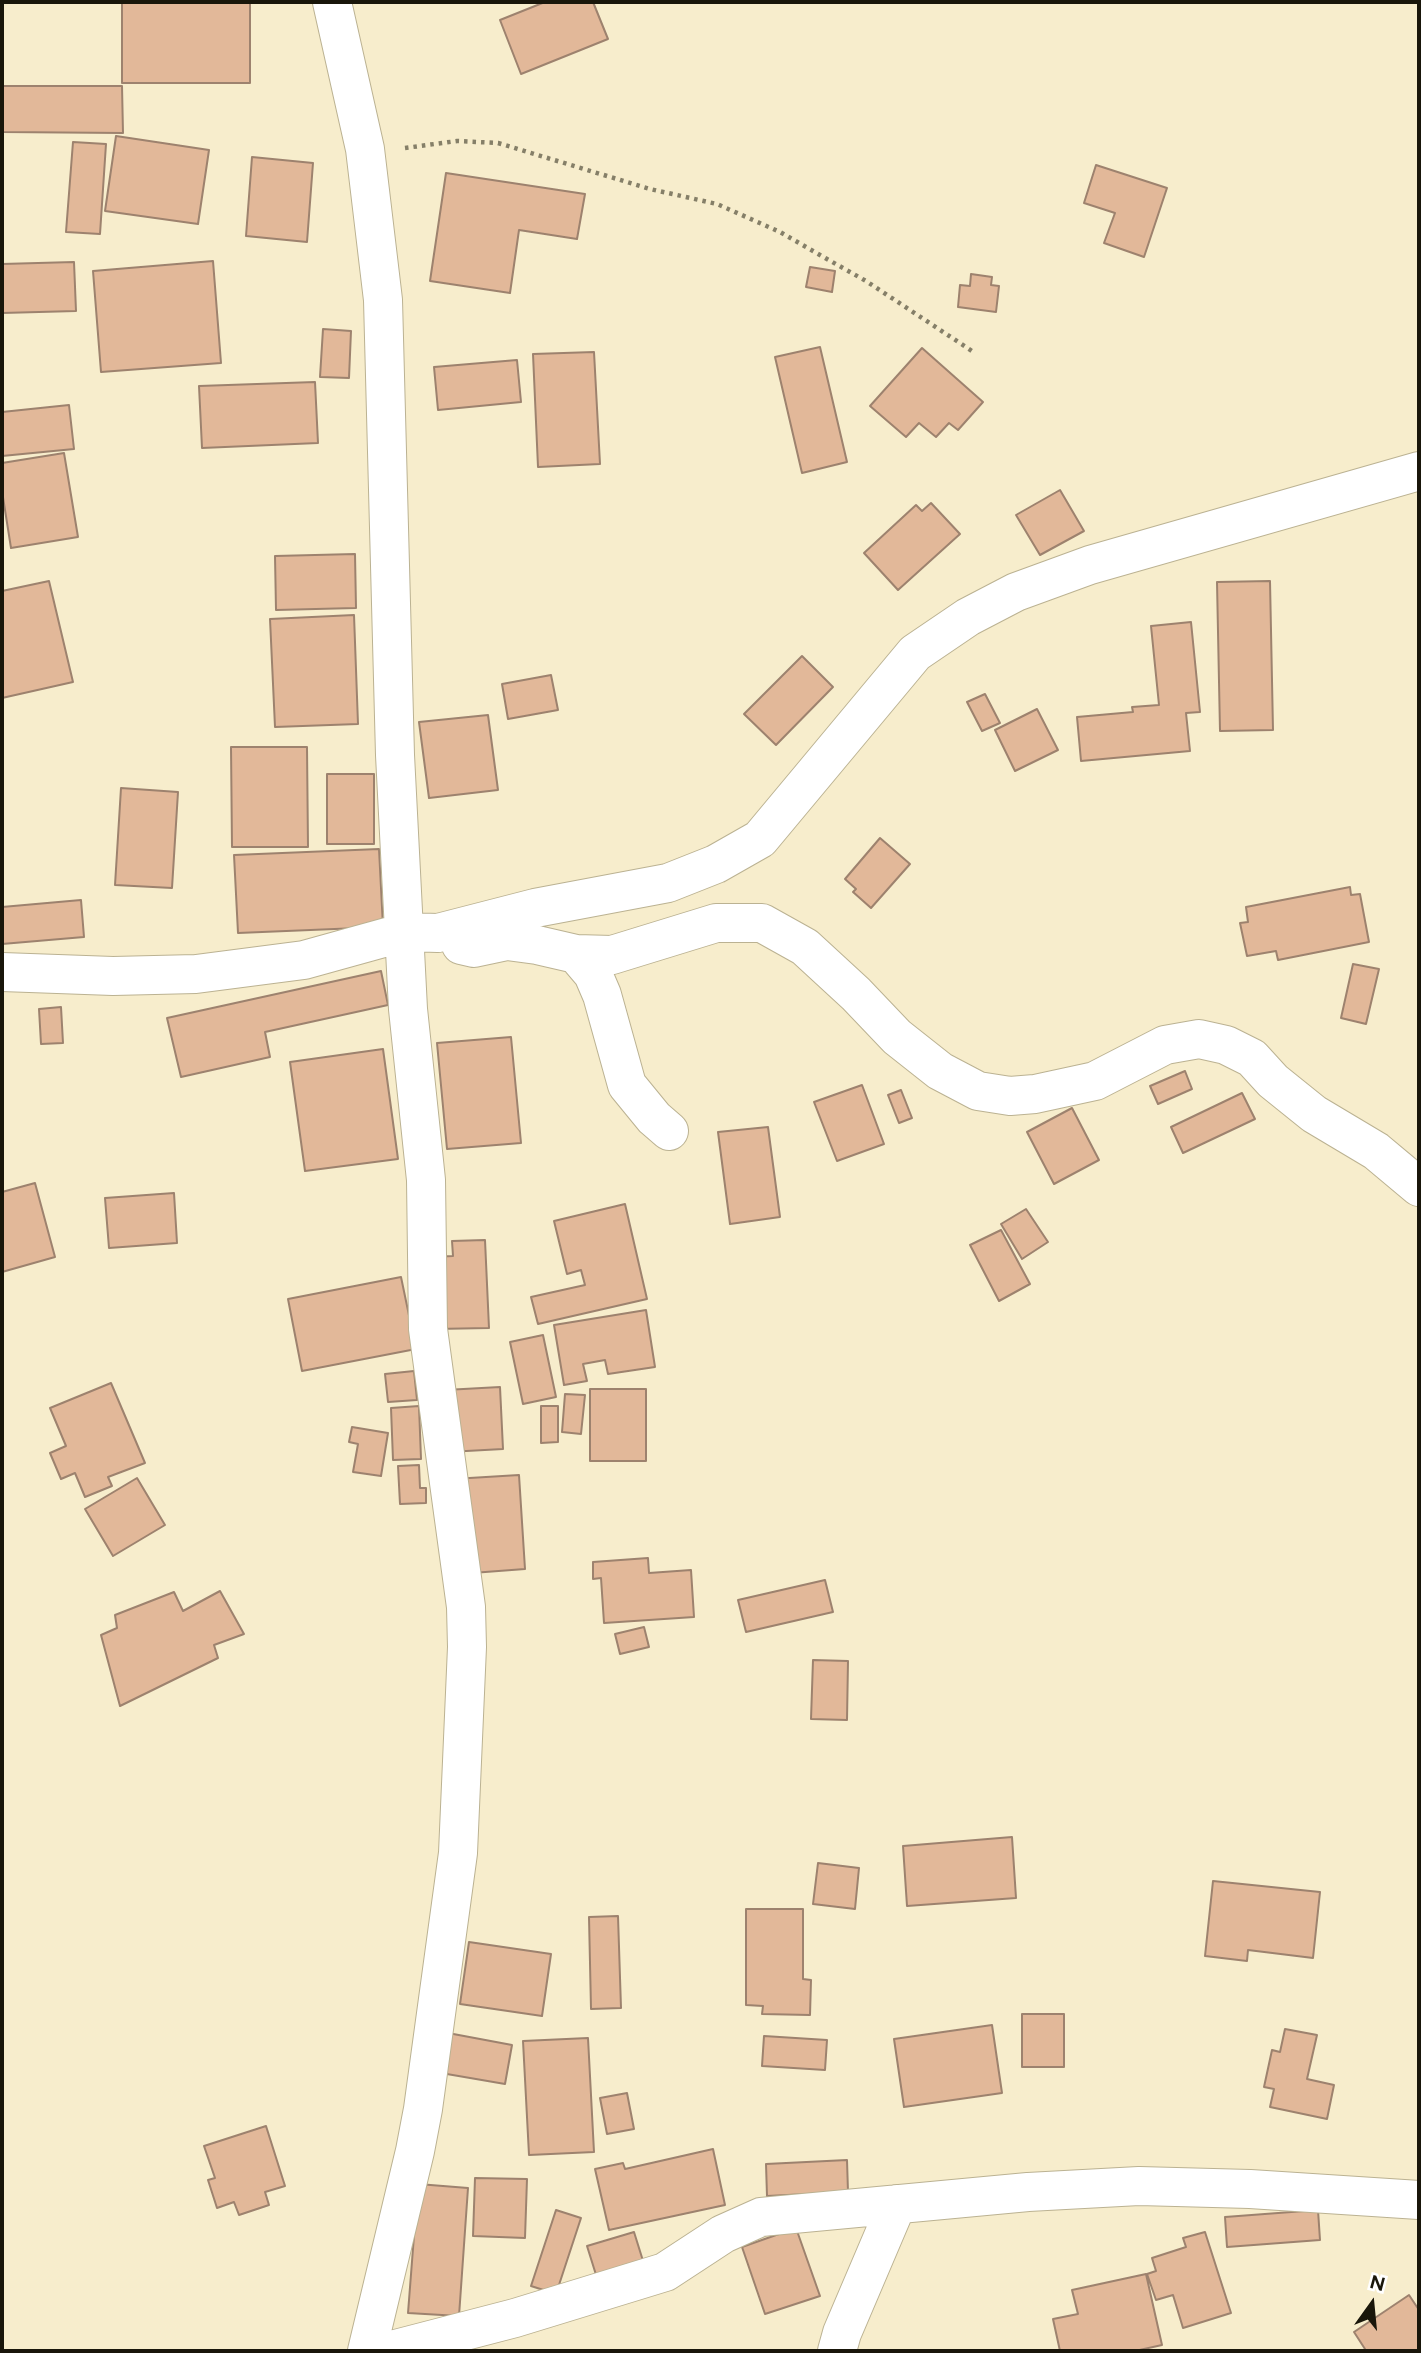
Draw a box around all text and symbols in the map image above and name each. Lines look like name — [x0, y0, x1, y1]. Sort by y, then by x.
north arrow — [1337, 2269, 1407, 2339]
text: N — [1367, 2270, 1388, 2296]

